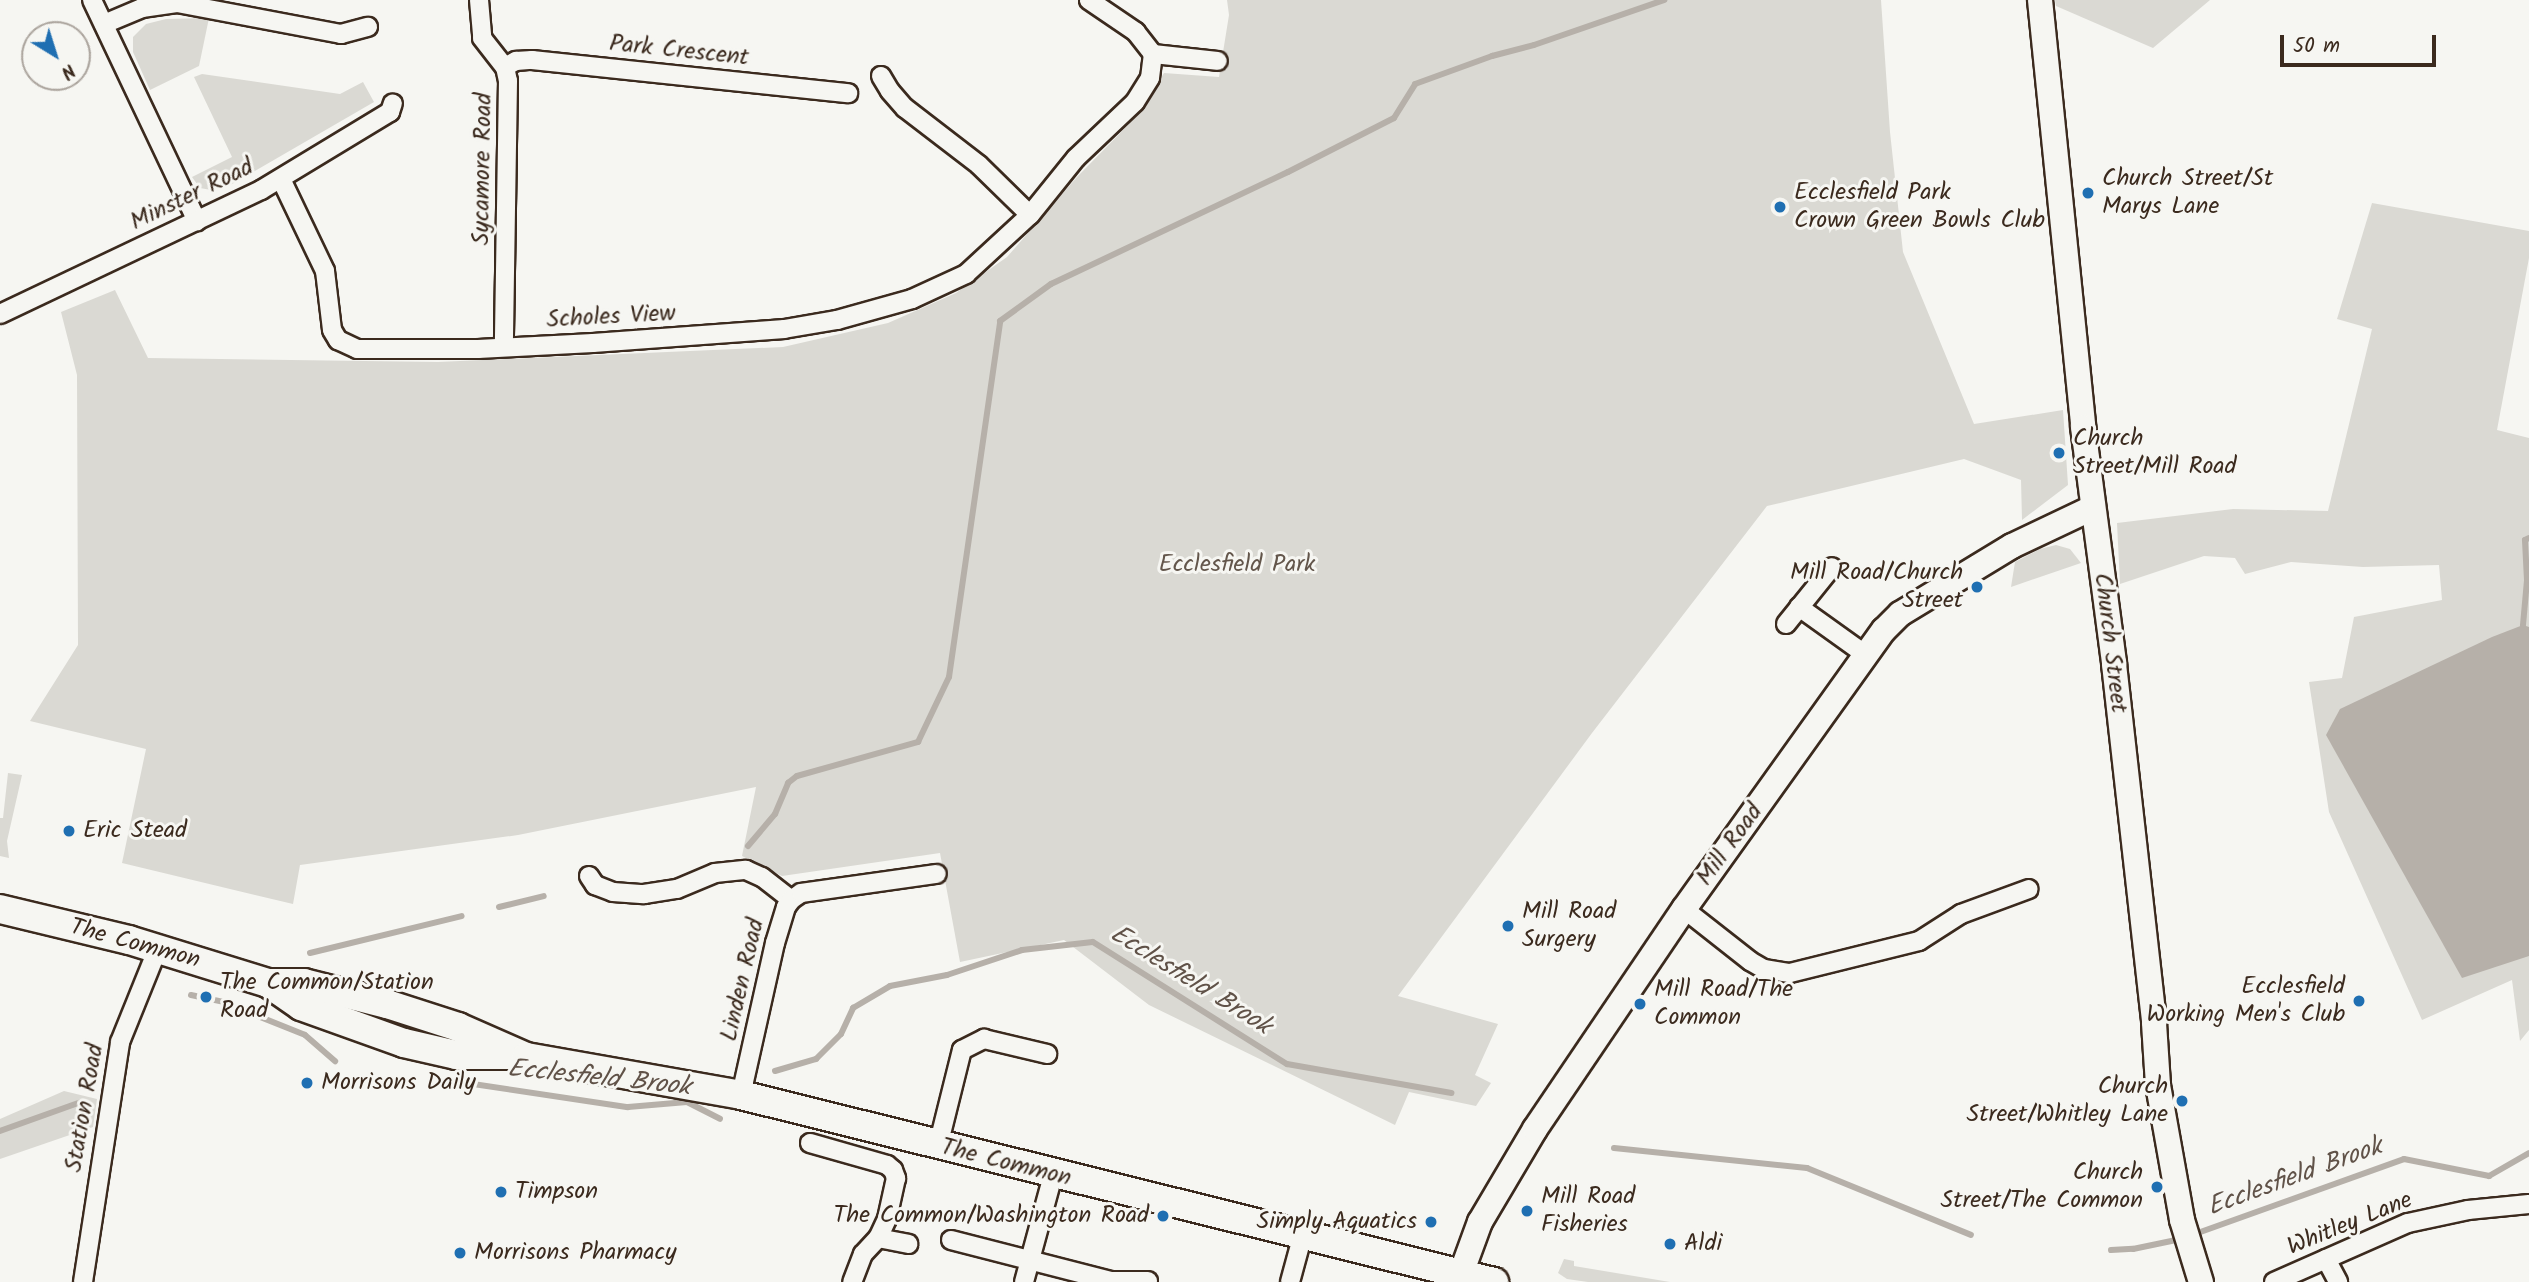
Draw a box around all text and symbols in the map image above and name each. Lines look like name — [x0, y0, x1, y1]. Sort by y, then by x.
north arrow — [21, 21, 91, 91]
scale bar — [2284, 21, 2440, 65]
street label: Park Crescent — [608, 29, 750, 73]
text: 50 m — [2293, 30, 2340, 63]
text: N — [54, 55, 82, 86]
street label: Sycamore Road — [467, 93, 499, 245]
street label: Minster Road — [126, 153, 258, 237]
place label: Church Street/St Marys Lane — [2102, 165, 2273, 221]
place label: Ecclesfield Park Crown Green Bowls Club — [1794, 179, 2045, 235]
marker: Church Street/St Marys Lane — [2080, 185, 2096, 201]
marker: Ecclesfield Park Crown Green Bowls Club — [1772, 199, 1788, 215]
street label: Scholes View — [546, 299, 676, 335]
place label: Church Street/Mill Road — [2073, 425, 2237, 481]
marker: Church Street/Mill Road — [2051, 445, 2067, 461]
park label: Ecclesfield Park — [1159, 551, 1315, 579]
place label: Mill Road/Church Street — [1790, 559, 1963, 615]
street label: Church Street — [2087, 571, 2133, 715]
marker: Mill Road/Church Street — [1969, 579, 1985, 595]
street label: Mill Road — [1691, 798, 1769, 892]
place label: Eric Stead — [83, 817, 187, 845]
marker: Eric Stead — [61, 823, 77, 839]
place label: Mill Road Surgery — [1522, 898, 1616, 954]
street label: The Common — [67, 913, 203, 975]
street label: Linden Road — [715, 916, 771, 1044]
marker: Mill Road Surgery — [1500, 918, 1516, 934]
water label: Ecclesfield Brook — [1104, 919, 1276, 1043]
place label: The Common/Station Road — [220, 969, 434, 1025]
place label: Ecclesfield Working Men's Club — [2146, 973, 2345, 1029]
place label: Mill Road/The Common — [1654, 976, 1793, 1032]
marker: The Common/Station Road — [198, 989, 214, 1005]
marker: Ecclesfield Working Men's Club — [2351, 993, 2367, 1009]
marker: Mill Road/The Common — [1632, 996, 1648, 1012]
street label: Station Road — [60, 1042, 110, 1174]
water label: Ecclesfield Brook — [506, 1054, 692, 1104]
place label: Morrisons Daily — [321, 1069, 476, 1097]
place label: Church Street/Whitley Lane — [1966, 1073, 2168, 1129]
marker: Morrisons Daily — [299, 1075, 315, 1091]
marker: Church Street/Whitley Lane — [2174, 1093, 2190, 1109]
water label: Ecclesfield Brook — [2203, 1132, 2387, 1224]
street label: The Common — [938, 1133, 1074, 1193]
place label: Church Street/The Common — [1940, 1159, 2143, 1215]
place label: Timpson — [515, 1178, 598, 1206]
marker: Church Street/The Common — [2149, 1179, 2165, 1195]
place label: Mill Road Fisheries — [1541, 1183, 1635, 1239]
marker: Timpson — [493, 1184, 509, 1200]
street label: Whitley Lane — [2283, 1186, 2417, 1262]
place label: The Common/Washington Road — [834, 1202, 1149, 1230]
marker: Mill Road Fisheries — [1519, 1203, 1535, 1219]
marker: The Common/Washington Road — [1155, 1208, 1171, 1224]
place label: Simply Aquatics — [1257, 1208, 1417, 1236]
marker: Simply Aquatics — [1423, 1214, 1439, 1230]
place label: Aldi — [1684, 1230, 1722, 1258]
marker: Aldi — [1662, 1236, 1678, 1252]
place label: Morrisons Pharmacy — [474, 1239, 677, 1267]
marker: Morrisons Pharmacy — [452, 1245, 468, 1261]

